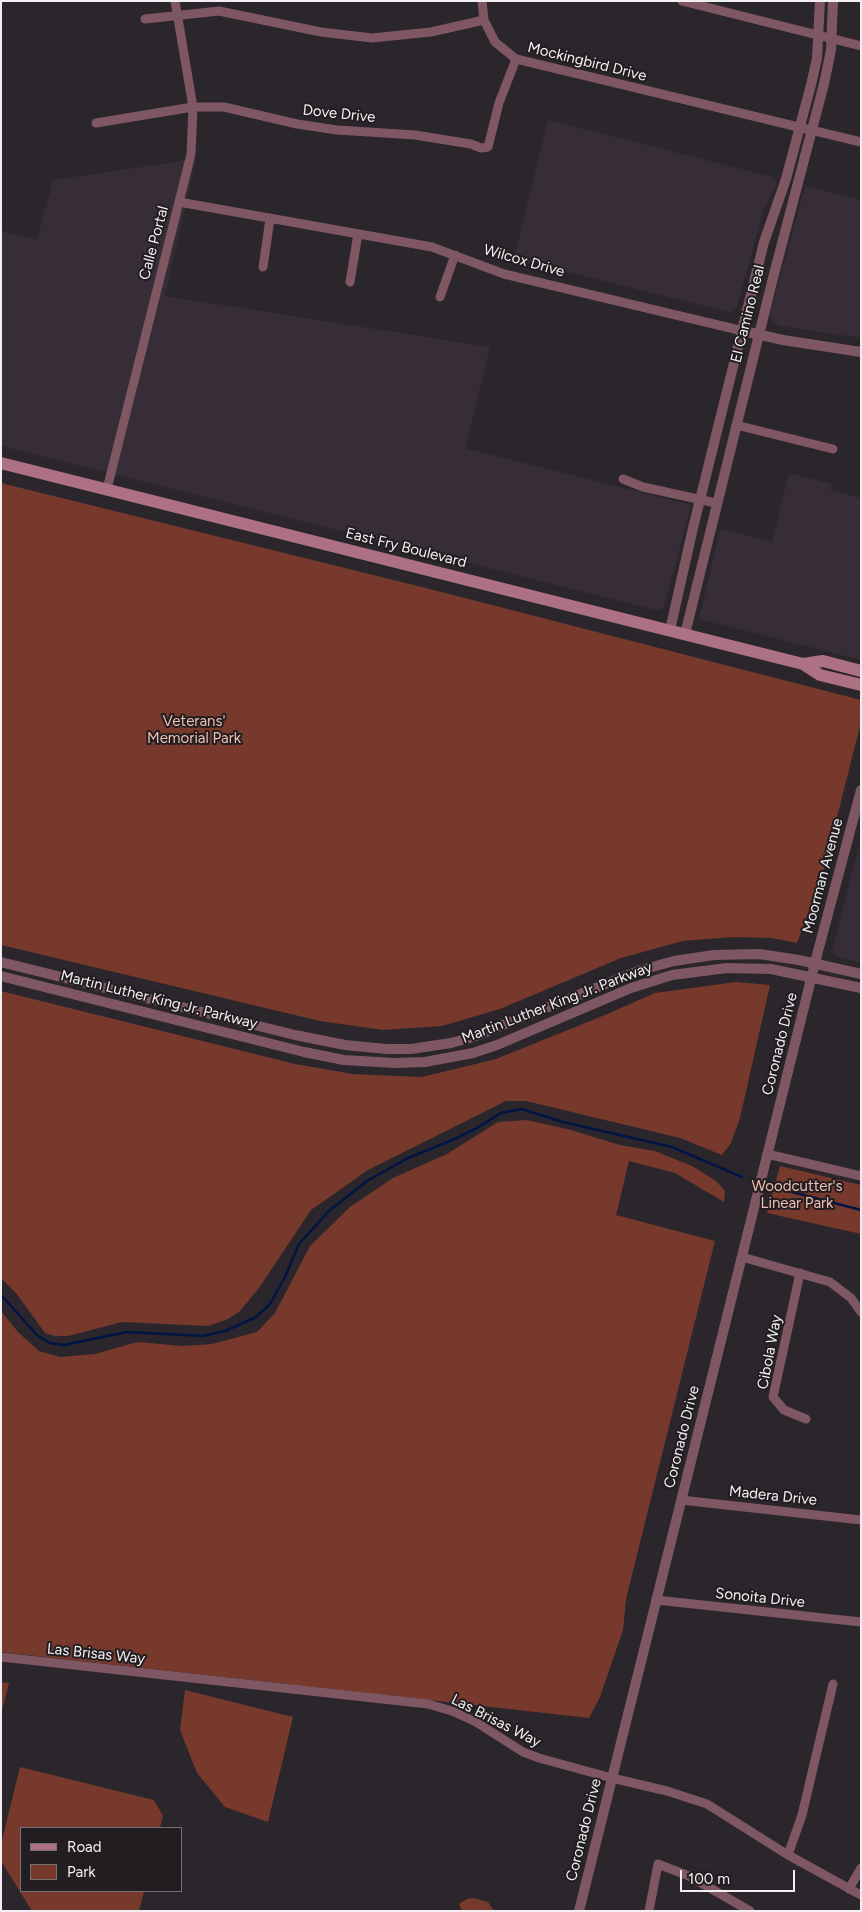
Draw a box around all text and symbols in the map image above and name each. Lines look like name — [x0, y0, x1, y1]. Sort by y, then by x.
street label: Mockingbird Drive — [526, 39, 648, 85]
street label: Dove Drive — [302, 101, 376, 127]
street label: Calle Portal — [135, 204, 173, 282]
street label: Wilcox Drive — [481, 241, 567, 281]
street label: El Camino Real — [727, 263, 769, 365]
street label: East Fry Boulevard — [344, 524, 468, 572]
park label: Veterans' Memorial Park — [147, 713, 241, 748]
street label: Moorman Avenue — [799, 816, 847, 936]
street label: Martin Luther King Jr. Parkway — [459, 958, 655, 1048]
street label: Martin Luther King Jr. Parkway — [59, 967, 259, 1033]
street label: Coronado Drive — [759, 991, 801, 1097]
park label: Woodcutter's Linear Park — [751, 1178, 843, 1213]
street label: Cibola Way — [754, 1313, 786, 1391]
street label: Coronado Drive — [661, 1384, 703, 1490]
street label: Madera Drive — [728, 1482, 818, 1510]
street label: Sonoita Drive — [714, 1584, 806, 1612]
street label: Las Brisas Way — [46, 1640, 146, 1668]
street label: Las Brisas Way — [448, 1691, 544, 1751]
street label: Coronado Drive — [563, 1777, 605, 1883]
legend — [20, 1827, 182, 1892]
text: Road — [67, 1838, 102, 1856]
scale bar — [682, 1860, 797, 1892]
text: Park — [67, 1863, 96, 1881]
text: 100 m — [688, 1870, 730, 1888]

